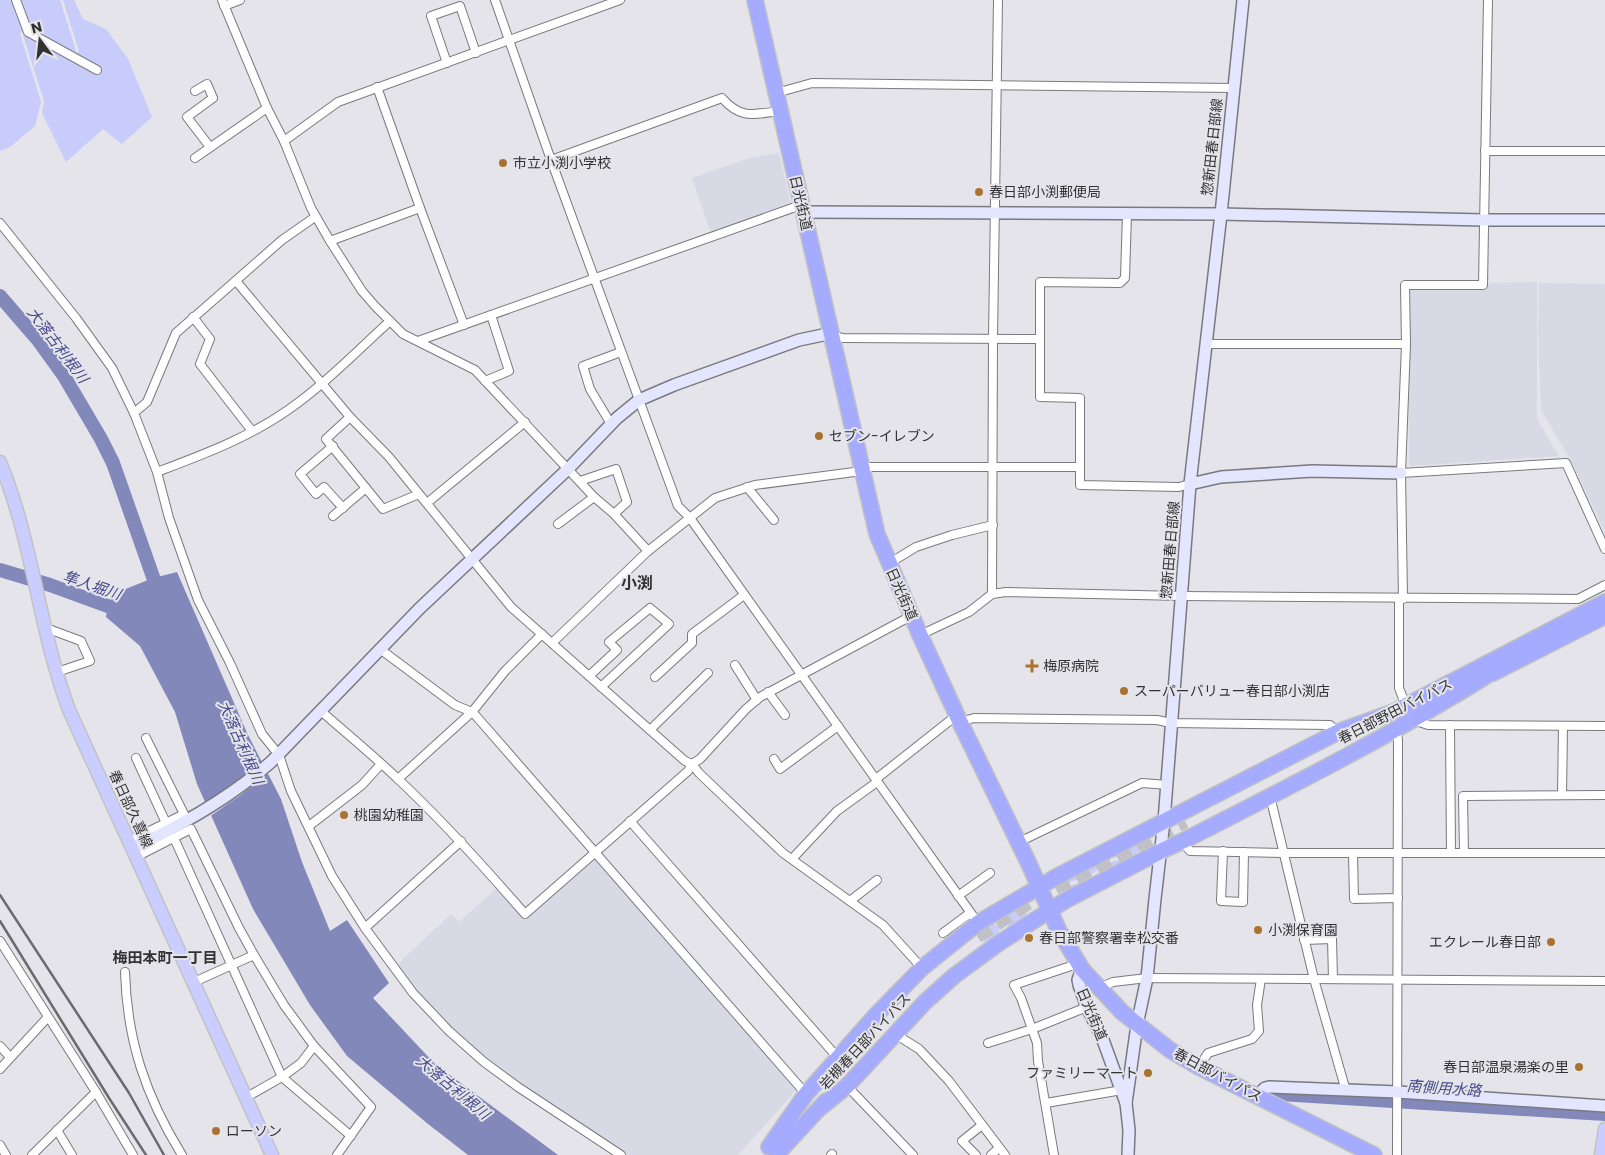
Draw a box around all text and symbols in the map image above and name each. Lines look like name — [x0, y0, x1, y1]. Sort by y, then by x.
north arrow — [15, 15, 65, 65]
text: N — [29, 16, 44, 38]
street label: 惣新田春日部線 — [1197, 97, 1227, 197]
place label: 市立小渕小学校 — [513, 153, 611, 173]
marker: 市立小渕小学校 — [497, 157, 509, 169]
street label: 日光街道 — [785, 173, 817, 233]
place label: 春日部小渕郵便局 — [989, 182, 1101, 202]
marker: 春日部小渕郵便局 — [973, 186, 985, 198]
water label: 大落古利根川 — [23, 303, 95, 389]
place label: セブン-イレブン — [829, 426, 935, 446]
marker: セブン-イレブン — [813, 430, 825, 442]
street label: 惣新田春日部線 — [1156, 500, 1184, 600]
street label: 日光街道 — [881, 564, 923, 624]
water label: 隼人堀川 — [60, 565, 126, 605]
district label: 小渕 — [621, 572, 653, 595]
place label: 梅原病院 — [1043, 656, 1099, 676]
marker: 梅原病院 — [1025, 659, 1039, 673]
street label: 春日部野田バイパス — [1334, 674, 1456, 748]
place label: スーパーバリュー春日部小渕店 — [1134, 681, 1330, 701]
marker: スーパーバリュー春日部小渕店 — [1118, 685, 1130, 697]
water label: 大落古利根川 — [213, 697, 270, 789]
street label: 春日部久喜線 — [104, 767, 158, 851]
place label: 桃園幼稚園 — [354, 805, 424, 825]
marker: 桃園幼稚園 — [338, 809, 350, 821]
place label: 小渕保育園 — [1268, 920, 1338, 940]
marker: 小渕保育園 — [1252, 924, 1264, 936]
place label: 春日部警察署幸松交番 — [1039, 928, 1179, 948]
marker: 春日部警察署幸松交番 — [1023, 932, 1035, 944]
place label: エクレール春日部 — [1429, 932, 1541, 952]
marker: エクレール春日部 — [1545, 936, 1557, 948]
district label: 梅田本町一丁目 — [112, 947, 218, 968]
street label: 日光街道 — [1072, 984, 1112, 1044]
street label: 岩槻春日部バイパス — [815, 988, 915, 1094]
street label: 春日部バイパス — [1170, 1043, 1266, 1107]
water label: 大落古利根川 — [412, 1050, 496, 1125]
place label: 春日部温泉湯楽の里 — [1443, 1057, 1569, 1077]
marker: 春日部温泉湯楽の里 — [1573, 1061, 1585, 1073]
place label: ファミリーマート — [1026, 1063, 1138, 1083]
marker: ファミリーマート — [1142, 1067, 1154, 1079]
water label: 南側用水路 — [1406, 1075, 1484, 1101]
place label: ローソン — [226, 1121, 282, 1141]
marker: ローソン — [210, 1125, 222, 1137]

